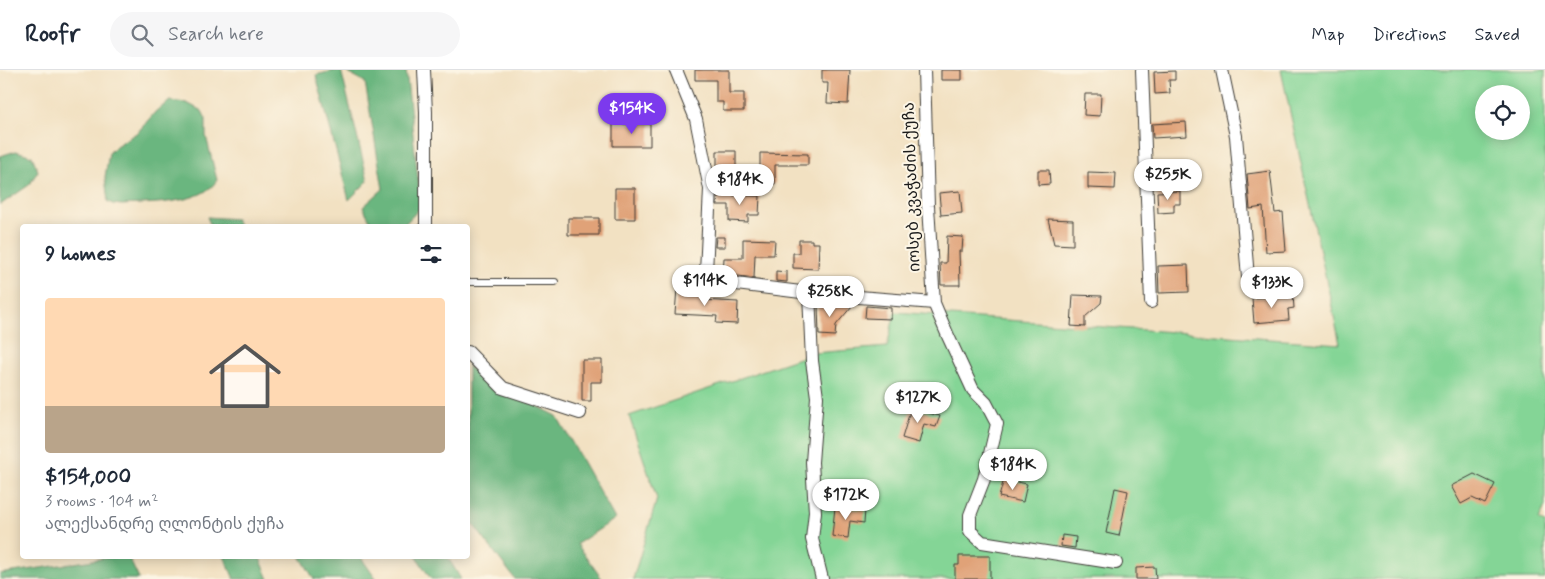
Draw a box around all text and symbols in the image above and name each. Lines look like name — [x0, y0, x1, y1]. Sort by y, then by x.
search box — [110, 12, 460, 57]
text: Roofr — [25, 19, 80, 50]
icon: search — [128, 21, 156, 49]
text: Search here — [168, 22, 264, 47]
text: Map — [1312, 23, 1345, 47]
text: Directions — [1373, 23, 1447, 47]
text: Saved — [1475, 23, 1520, 47]
map controls — [1475, 85, 1530, 140]
button: locate — [1475, 85, 1530, 140]
pin: $154K — [597, 92, 667, 135]
text: $154K — [609, 98, 655, 119]
street label: იოსებ კვაჭაძის ქუჩა — [899, 102, 925, 272]
pin: $255K — [1133, 158, 1203, 201]
pin: $184K — [705, 164, 775, 206]
text: $255K — [1145, 164, 1191, 185]
text: $184K — [717, 169, 763, 190]
text: 9 homes — [45, 240, 116, 268]
icon: filters — [417, 240, 445, 268]
pin: $114K — [670, 264, 740, 307]
pin: $133K — [1237, 266, 1307, 309]
text: $114K — [683, 270, 727, 291]
text: $133K — [1251, 272, 1293, 293]
pin: $258K — [795, 276, 865, 318]
text: $258K — [807, 281, 853, 302]
icon: home — [200, 331, 290, 421]
pin: $127K — [883, 382, 953, 424]
text: $127K — [895, 387, 941, 408]
pin: $184K — [978, 448, 1048, 491]
text: $184K — [990, 454, 1036, 475]
text: $154,000 — [45, 463, 131, 491]
pin: $172K — [811, 478, 881, 521]
text: $172K — [823, 484, 869, 505]
text: 3 rooms · 104 m² — [45, 491, 158, 512]
text: ალექსანდრე ღლონტის ქუჩა — [45, 514, 284, 535]

